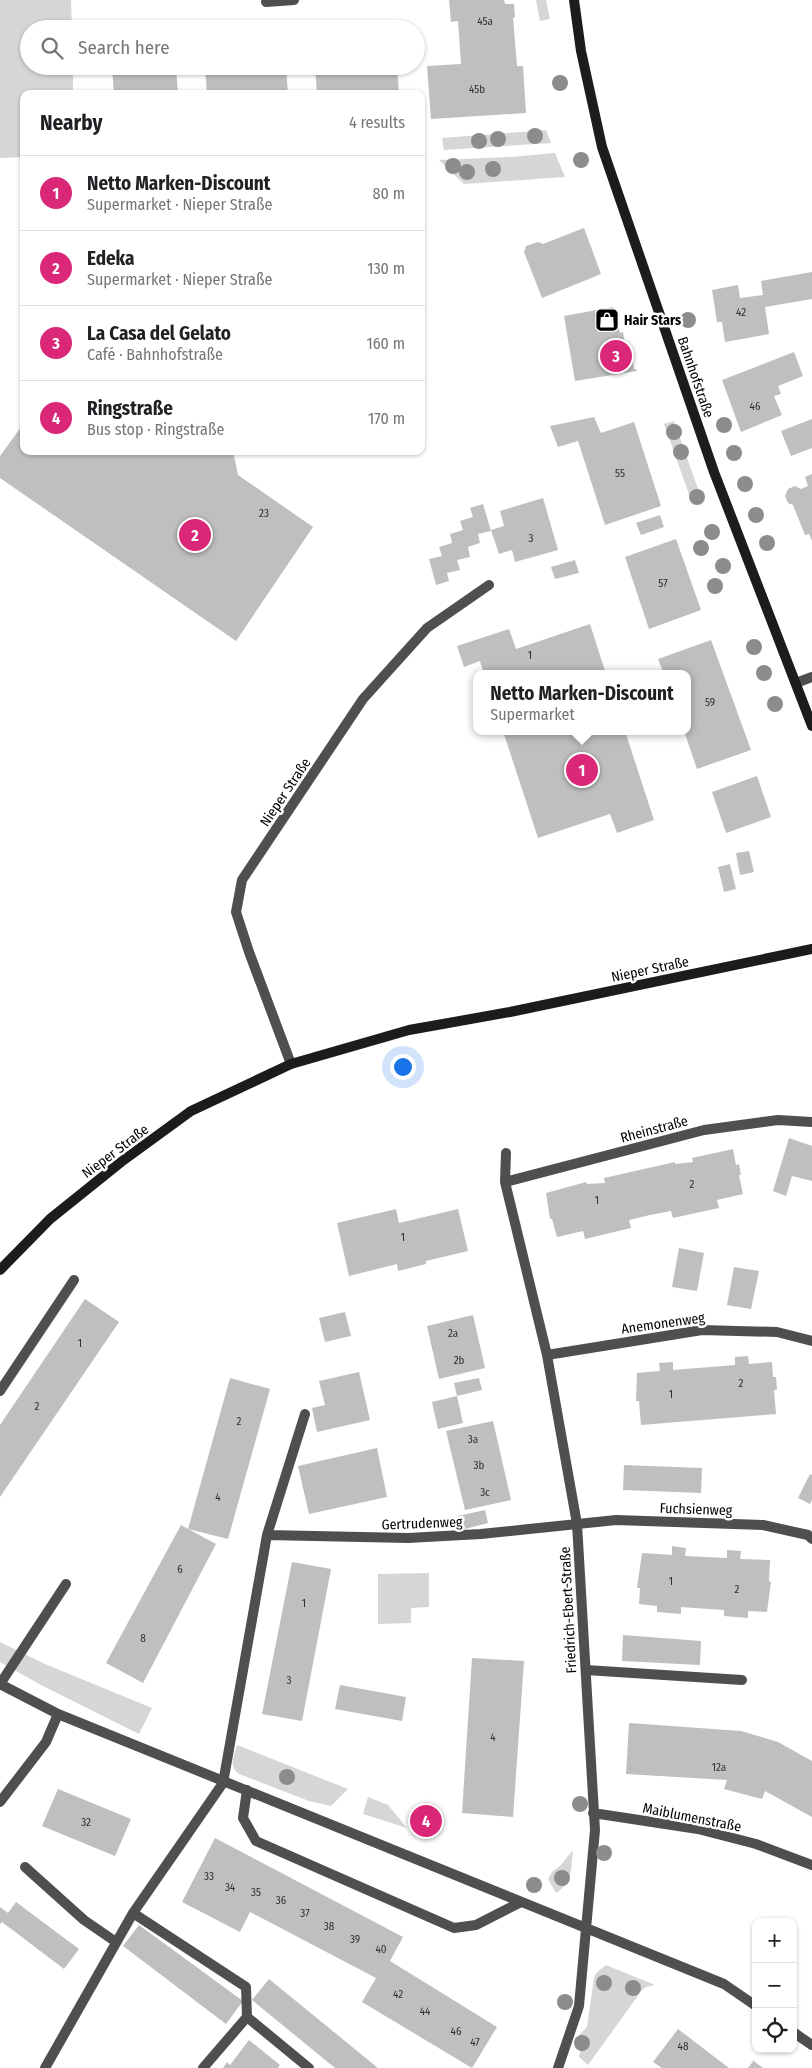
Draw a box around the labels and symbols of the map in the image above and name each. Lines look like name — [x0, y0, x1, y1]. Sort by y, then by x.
house number: 45a — [477, 15, 493, 28]
house number: 45b — [469, 83, 485, 96]
house number: 42 — [736, 306, 746, 319]
shop icon: Hair Stars — [594, 307, 620, 333]
place label: Hair Stars — [624, 312, 681, 329]
street label: Bahnhofstraße — [674, 334, 717, 420]
pin: 3 — [600, 337, 632, 375]
house number: 46 — [750, 400, 761, 413]
house number: 55 — [615, 467, 625, 480]
house number: 23 — [259, 507, 269, 520]
pin: 2 — [179, 516, 211, 554]
house number: 3 — [529, 532, 534, 545]
house number: 57 — [658, 577, 668, 590]
house number: 1 — [528, 649, 532, 662]
house number: 59 — [705, 696, 715, 709]
pin: 1 — [566, 751, 598, 789]
street label: Nieper Straße — [256, 755, 315, 830]
street label: Nieper Straße — [610, 953, 690, 986]
your location — [390, 1054, 416, 1080]
street label: Rheinstraße — [619, 1112, 690, 1147]
street label: Nieper Straße — [79, 1121, 152, 1182]
house number: 2 — [690, 1178, 695, 1191]
house number: 1 — [595, 1194, 599, 1207]
house number: 1 — [401, 1231, 405, 1244]
street label: Anemonenweg — [620, 1309, 706, 1338]
house number: 2a — [448, 1327, 458, 1340]
house number: 1 — [78, 1337, 82, 1350]
house number: 2b — [454, 1354, 464, 1367]
house number: 2 — [739, 1377, 744, 1390]
house number: 1 — [669, 1388, 673, 1401]
house number: 2 — [35, 1400, 40, 1413]
house number: 2 — [237, 1415, 242, 1428]
house number: 3a — [468, 1433, 478, 1446]
house number: 3b — [474, 1459, 485, 1472]
house number: 3c — [480, 1486, 490, 1499]
house number: 4 — [215, 1491, 221, 1504]
street label: Fuchsienweg — [659, 1500, 733, 1519]
street label: Gertrudenweg — [381, 1514, 463, 1533]
street label: Friedrich-Ebert-Straße — [557, 1546, 580, 1674]
house number: 6 — [177, 1563, 183, 1576]
house number: 1 — [669, 1575, 673, 1588]
house number: 2 — [735, 1583, 740, 1596]
house number: 1 — [302, 1597, 306, 1610]
house number: 8 — [140, 1632, 146, 1645]
house number: 3 — [287, 1674, 292, 1687]
house number: 4 — [490, 1731, 496, 1744]
house number: 12a — [712, 1761, 726, 1774]
street label: Maiblumenstraße — [641, 1800, 743, 1835]
pin: 4 — [410, 1802, 442, 1840]
house number: 32 — [81, 1816, 91, 1829]
house number: 33 — [204, 1870, 214, 1883]
house number: 34 — [225, 1881, 236, 1894]
house number: 35 — [251, 1886, 261, 1899]
house number: 36 — [276, 1894, 287, 1907]
house number: 37 — [300, 1907, 310, 1920]
house number: 38 — [324, 1920, 335, 1933]
house number: 39 — [350, 1933, 360, 1946]
house number: 40 — [375, 1943, 387, 1956]
house number: 42 — [393, 1988, 403, 2001]
house number: 44 — [420, 2005, 431, 2018]
house number: 46 — [451, 2025, 462, 2038]
house number: 47 — [470, 2036, 480, 2049]
house number: 48 — [678, 2040, 689, 2053]

